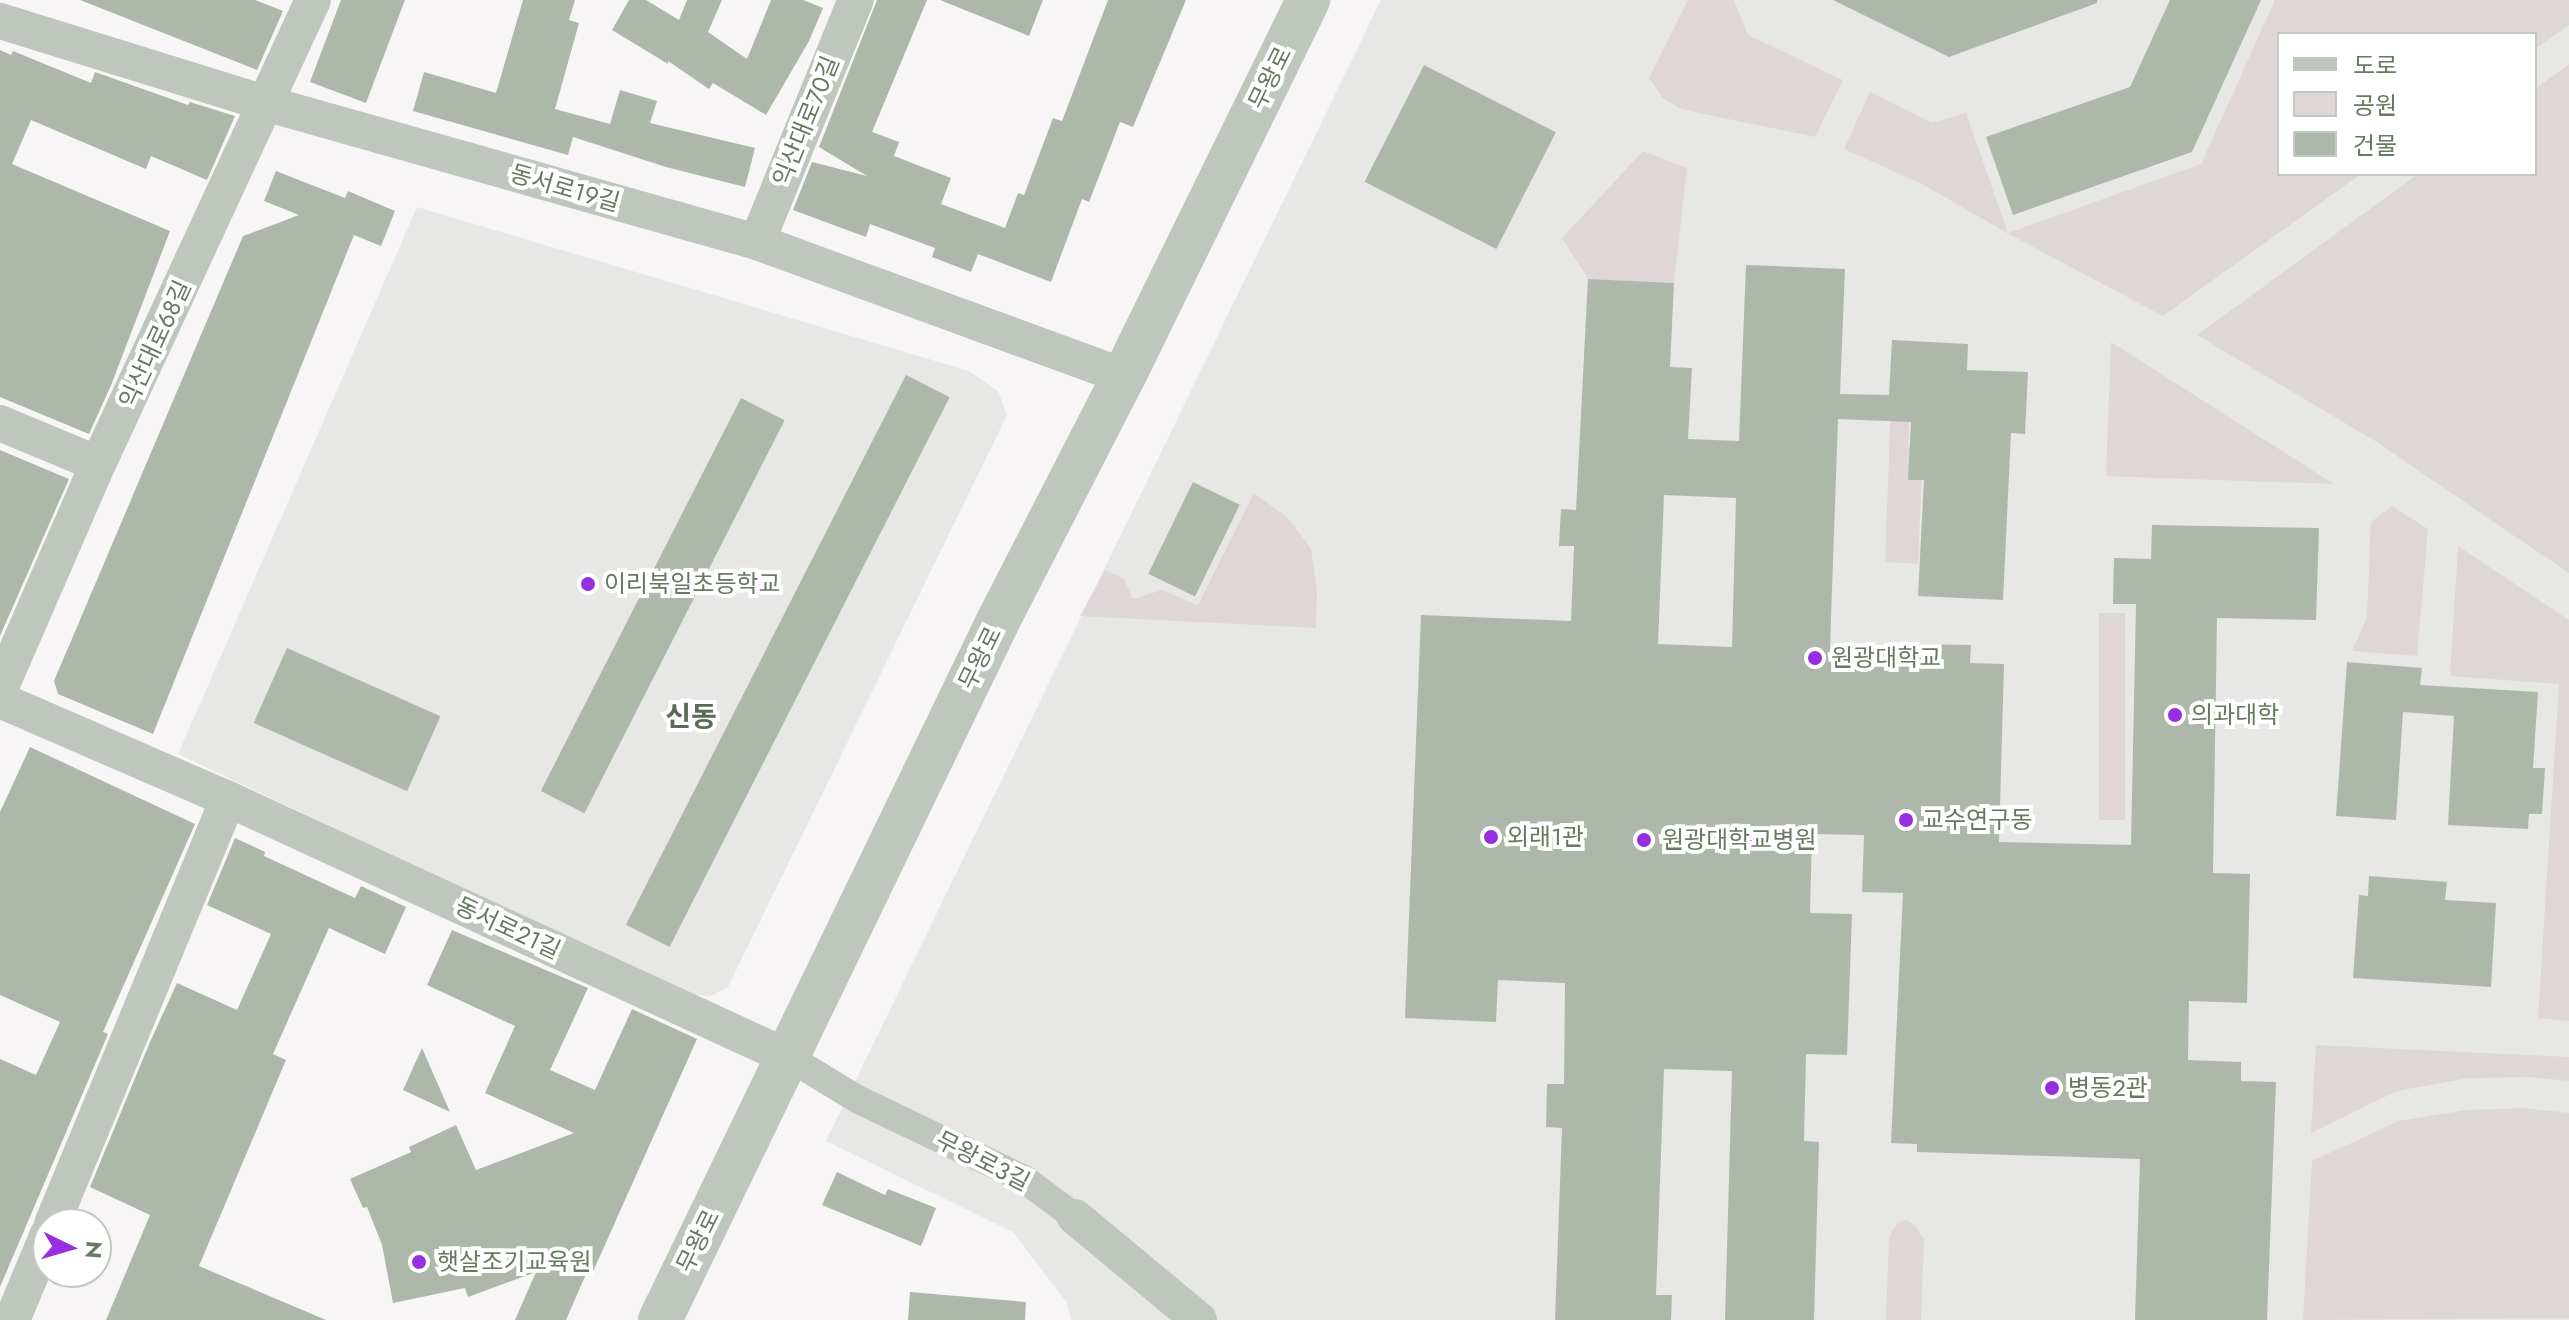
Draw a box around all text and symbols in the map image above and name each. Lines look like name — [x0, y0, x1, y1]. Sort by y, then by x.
legend — [2277, 32, 2537, 176]
street label: 무왕로 — [1243, 42, 1297, 114]
text: 도로 — [2353, 48, 2397, 83]
street label: 익산대로70길 — [767, 52, 845, 190]
text: 공원 — [2353, 88, 2397, 123]
text: 건물 — [2353, 128, 2397, 163]
street label: 동서로19길 — [507, 159, 623, 217]
street label: 익산대로68길 — [113, 276, 197, 412]
place label: 이리북일초등학교 — [604, 570, 781, 598]
marker: 이리북일초등학교 — [579, 575, 597, 593]
street label: 무왕로 — [953, 622, 1007, 694]
place label: 원광대학교 — [1831, 644, 1941, 672]
marker: 원광대학교 — [1806, 649, 1824, 667]
district label: 신동 — [665, 700, 717, 734]
place label: 의과대학 — [2191, 701, 2279, 729]
marker: 의과대학 — [2166, 706, 2184, 724]
place label: 교수연구동 — [1922, 806, 2032, 834]
marker: 교수연구동 — [1897, 811, 1915, 829]
place label: 외래1관 — [1507, 823, 1584, 851]
place label: 원광대학교병원 — [1662, 826, 1817, 854]
marker: 외래1관 — [1482, 828, 1500, 846]
marker: 원광대학교병원 — [1633, 829, 1655, 851]
street label: 동서로21길 — [451, 891, 565, 965]
place label: 병동2관 — [2068, 1074, 2148, 1102]
marker: 병동2관 — [2043, 1079, 2061, 1097]
street label: 무왕로3길 — [931, 1125, 1035, 1197]
street label: 무왕로 — [671, 1205, 725, 1277]
north arrow — [32, 1208, 112, 1288]
text: N — [77, 1240, 111, 1260]
place label: 햇살조기교육원 — [437, 1248, 592, 1276]
marker: 햇살조기교육원 — [408, 1251, 430, 1273]

